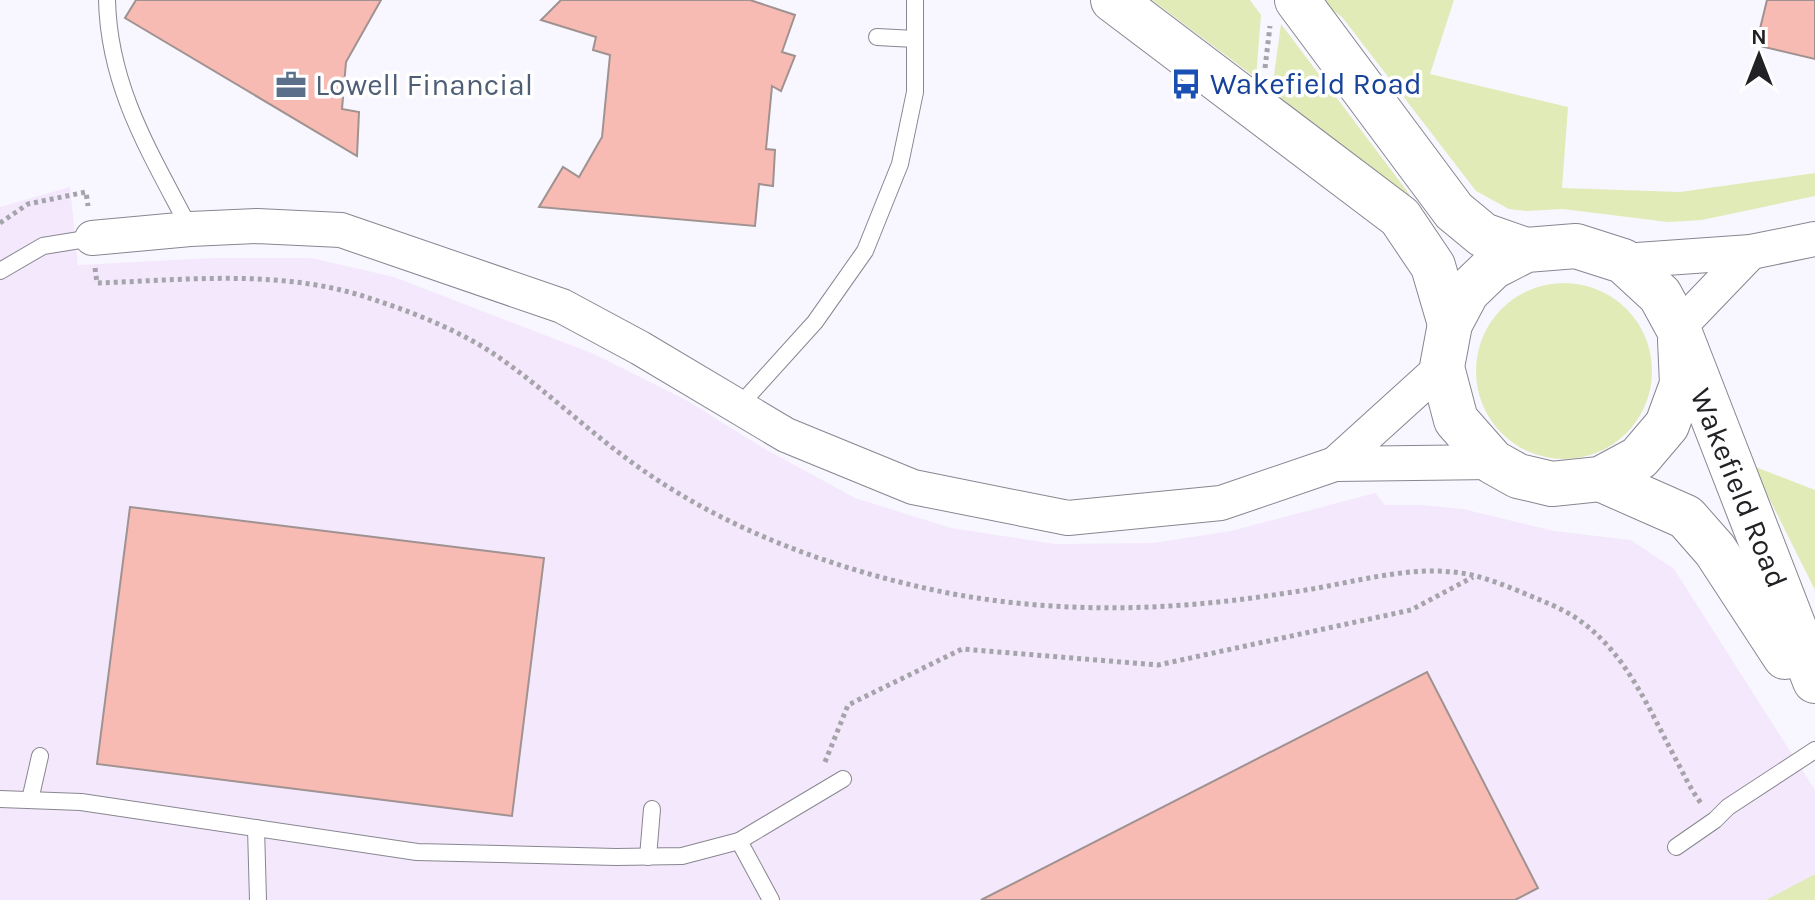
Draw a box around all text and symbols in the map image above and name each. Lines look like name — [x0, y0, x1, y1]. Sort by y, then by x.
north arrow — [1719, 16, 1799, 96]
text: N — [1751, 24, 1767, 50]
place label: Wakefield Road — [1210, 66, 1422, 102]
place label: Lowell Financial — [315, 67, 533, 103]
bus stop icon: Wakefield Road — [1169, 67, 1203, 101]
office icon: Lowell Financial — [274, 68, 308, 102]
street label: Wakefield Road — [1683, 383, 1795, 593]

